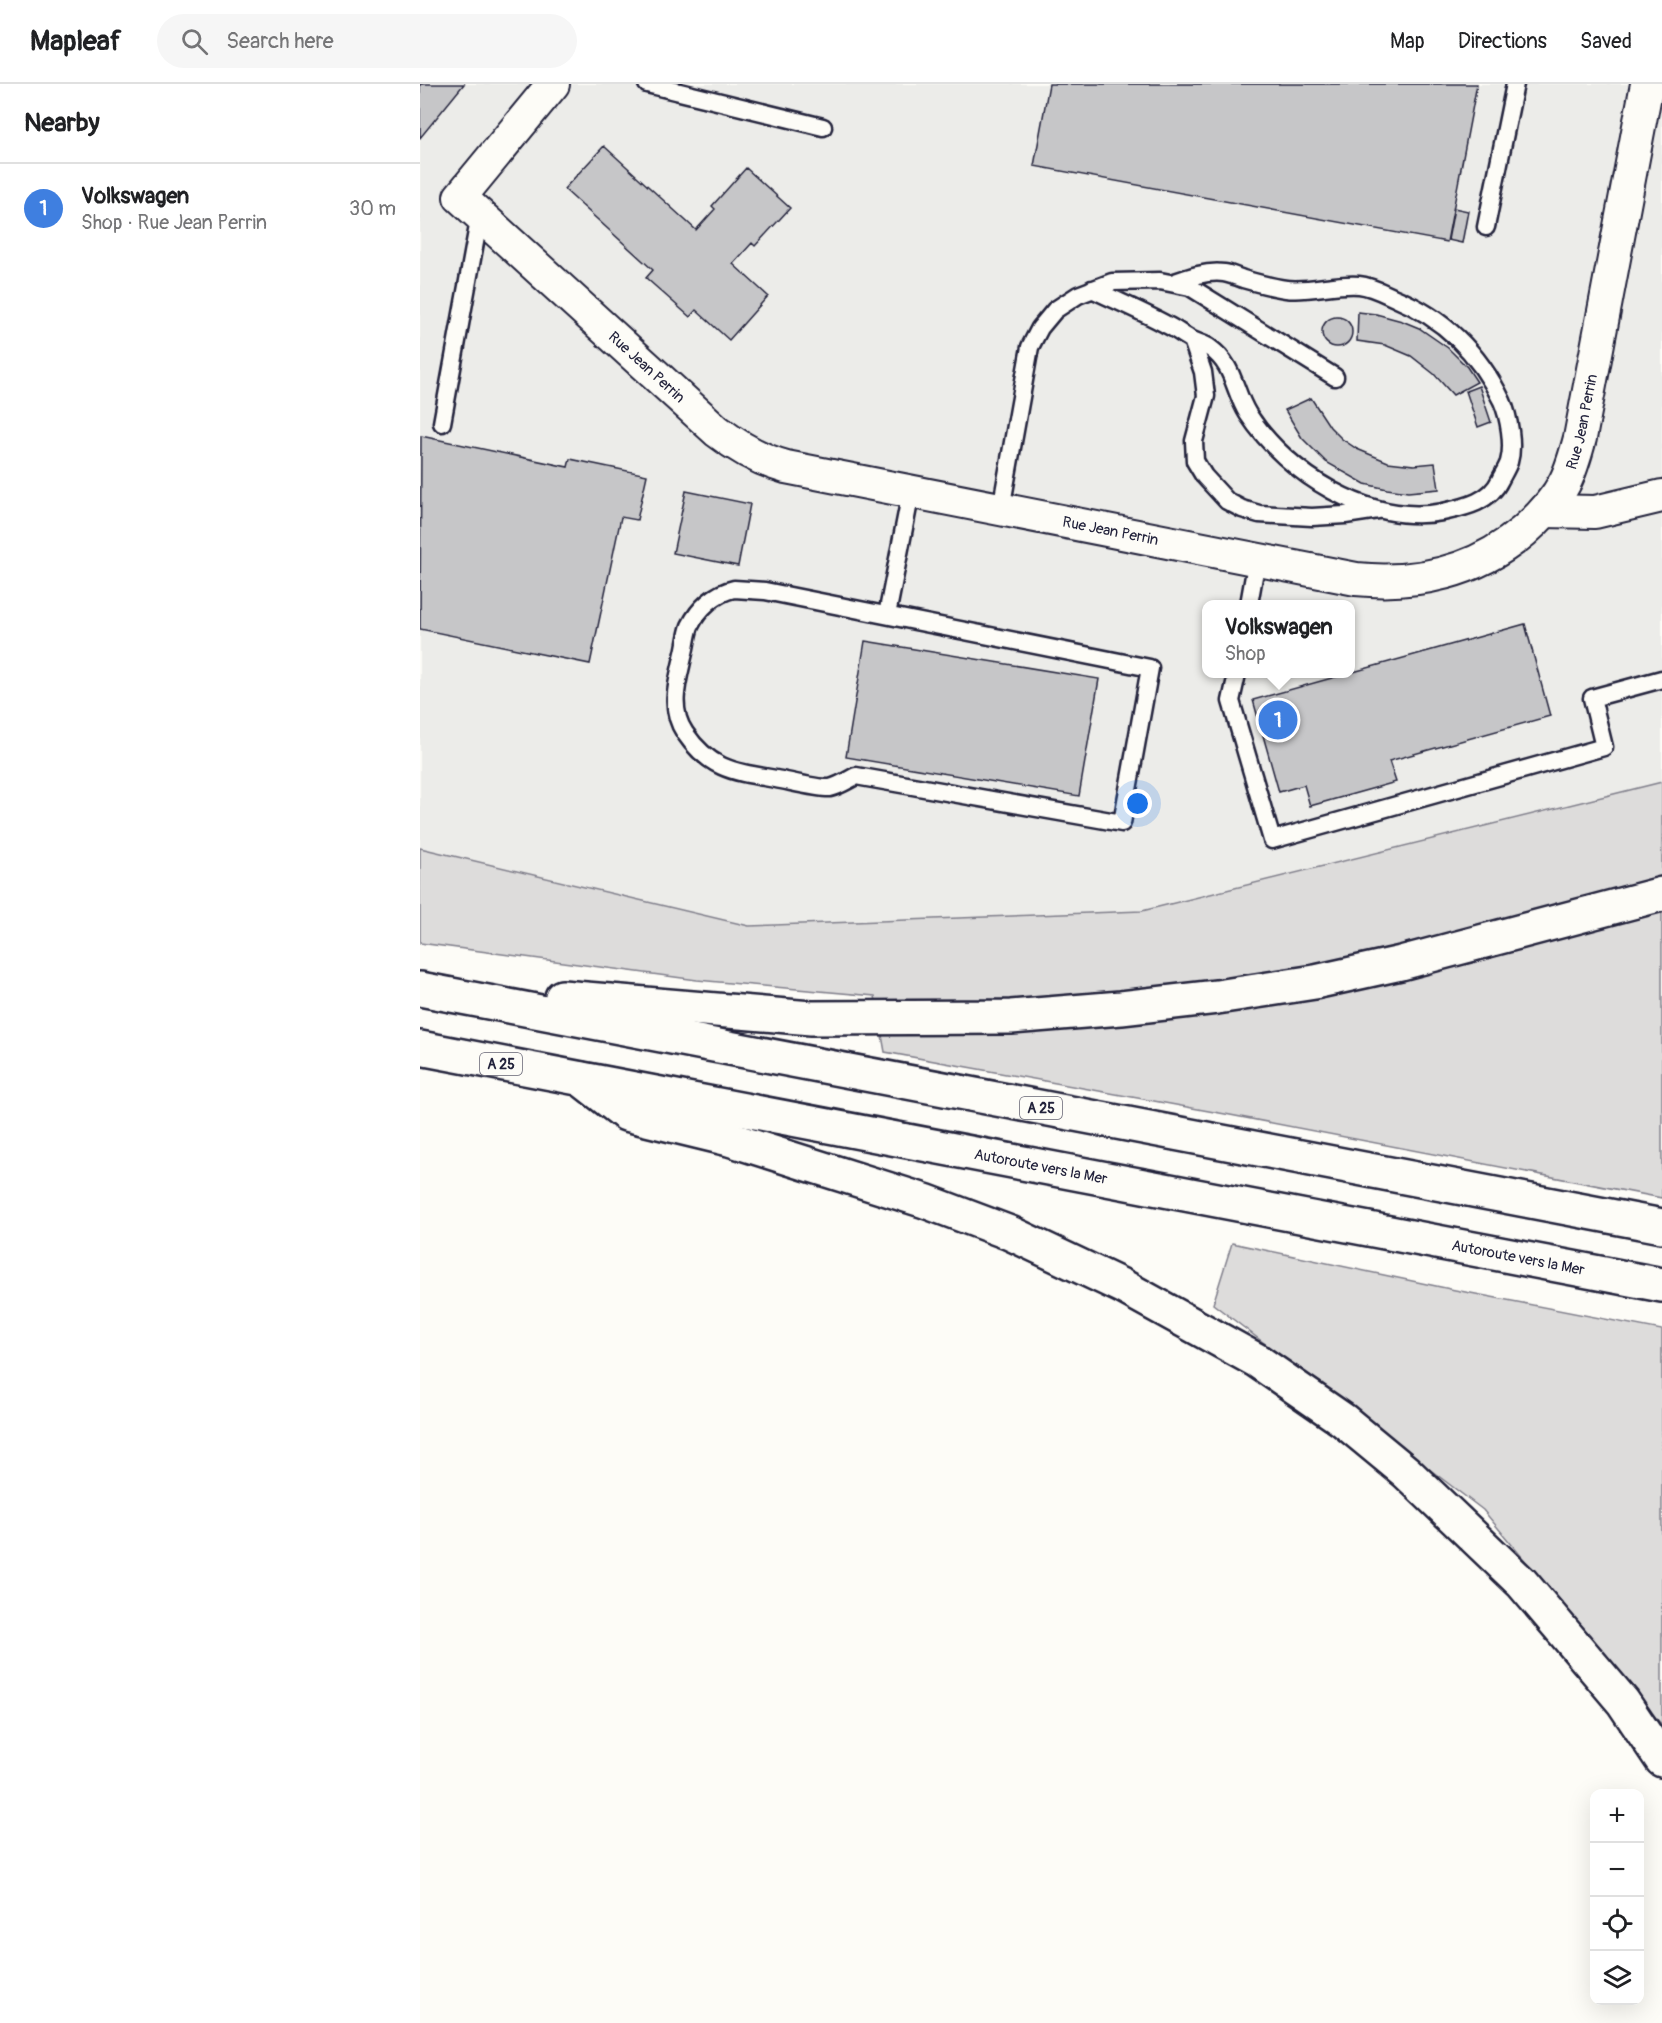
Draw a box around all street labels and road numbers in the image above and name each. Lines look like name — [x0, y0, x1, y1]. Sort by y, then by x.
street label: Rue Jean Perrin — [604, 327, 689, 407]
street label: Rue Jean Perrin — [1562, 372, 1601, 472]
street label: Rue Jean Perrin — [1061, 512, 1160, 549]
road number: A 25 — [480, 1053, 522, 1075]
road number: A 25 — [1020, 1097, 1062, 1119]
street label: Autoroute vers la Mer — [973, 1144, 1110, 1189]
street label: Autoroute vers la Mer — [1450, 1236, 1587, 1280]

